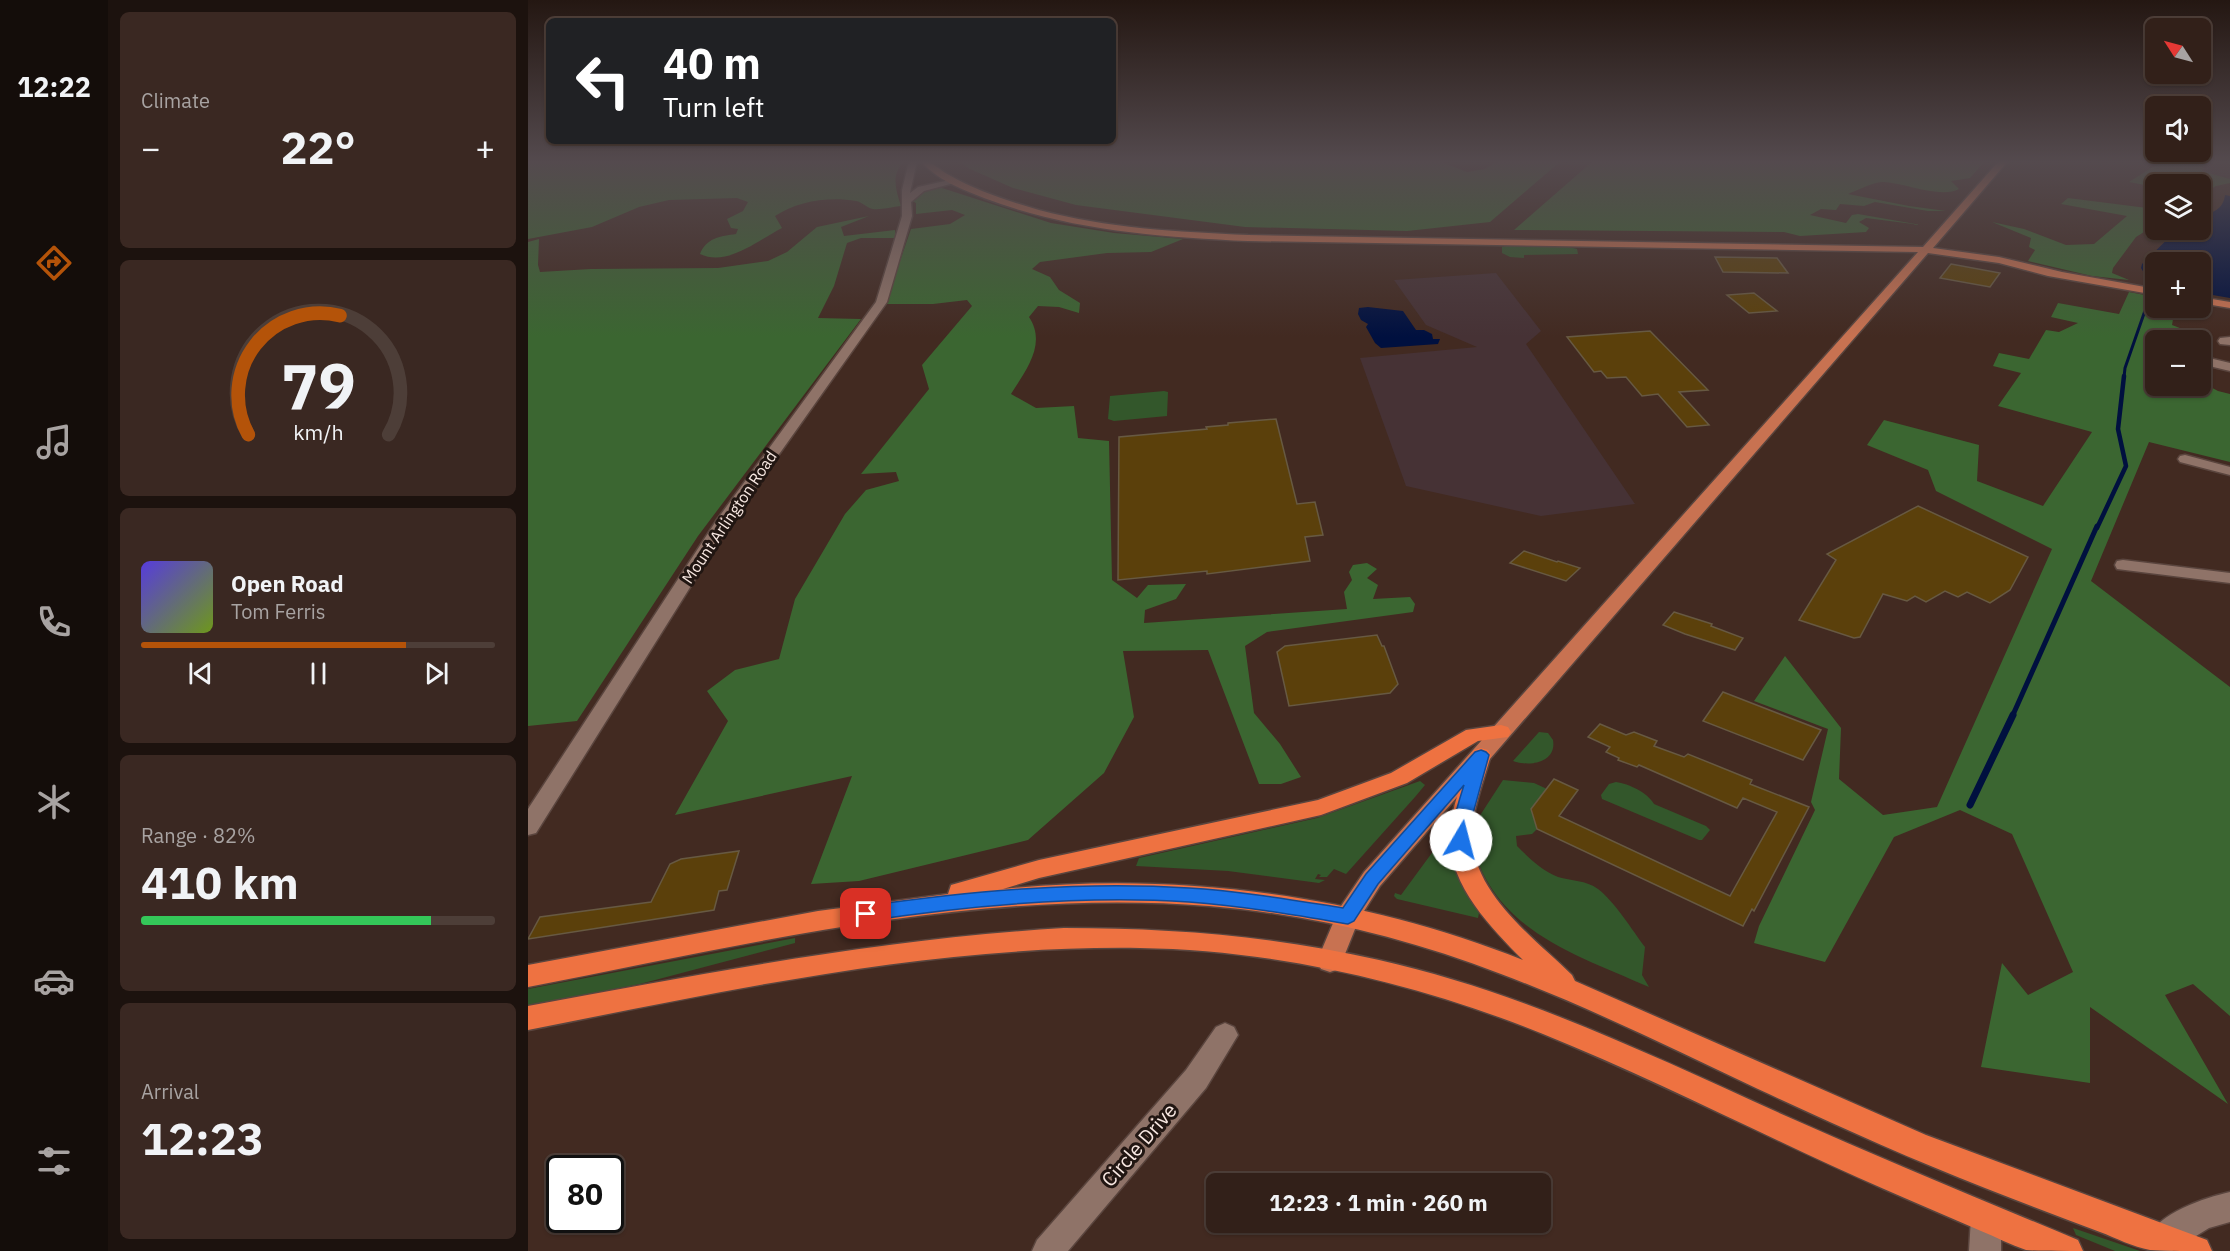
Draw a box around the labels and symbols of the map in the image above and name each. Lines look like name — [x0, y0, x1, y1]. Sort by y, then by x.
north arrow — [2145, 18, 2211, 84]
street label: Mount Arlington Road — [677, 447, 781, 587]
position arrow — [1429, 808, 1493, 872]
pin — [840, 888, 891, 939]
street label: Circle Drive — [1095, 1097, 1182, 1192]
speed limit sign: 80 — [546, 1155, 624, 1233]

